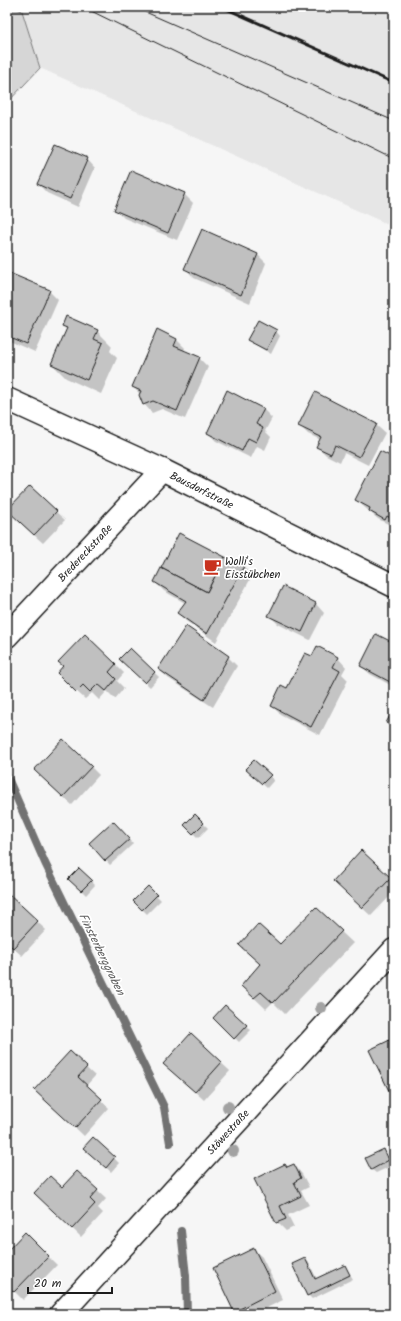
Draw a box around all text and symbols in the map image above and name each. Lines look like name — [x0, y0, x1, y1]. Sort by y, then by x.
street label: Bausdorfstraße — [166, 467, 237, 514]
street label: Bredereckstraße — [54, 520, 117, 587]
place label: Wolli's Eisstübchen — [225, 553, 280, 584]
cafe icon: Wolli's Eisstübchen — [202, 557, 222, 577]
water label: Finsterberggraben — [73, 910, 130, 1000]
street label: Stöwestraße — [203, 1105, 254, 1159]
scale bar — [28, 1269, 112, 1295]
text: 20 m — [34, 1274, 62, 1293]

